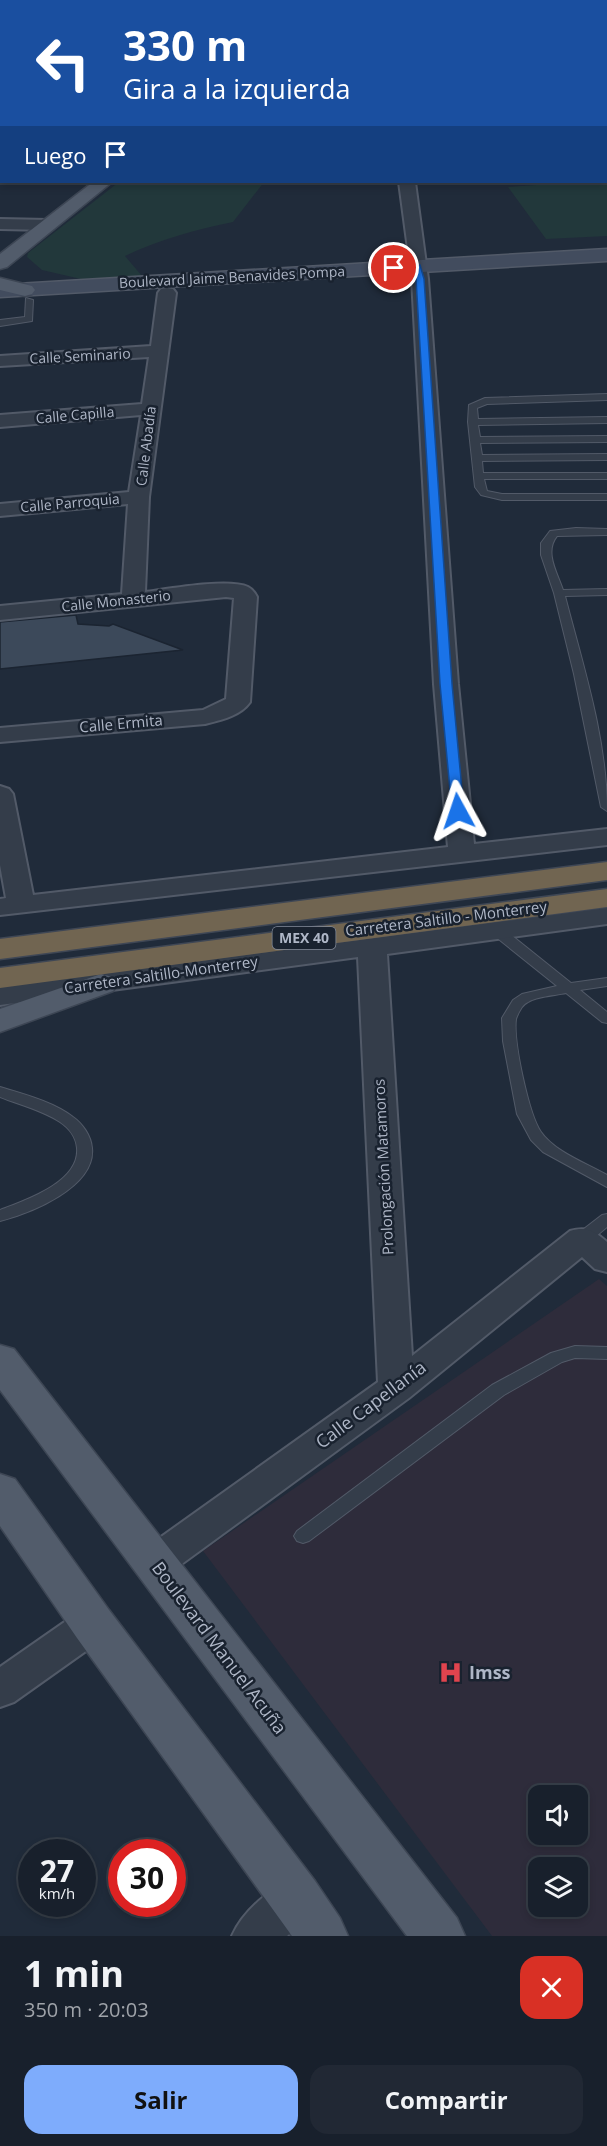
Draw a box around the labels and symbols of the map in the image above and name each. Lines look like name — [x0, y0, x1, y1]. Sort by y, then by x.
pin — [368, 242, 419, 293]
street label: Boulevard Jaime Benavides Pompa — [118, 261, 345, 292]
street label: Calle Seminario — [29, 343, 131, 368]
street label: Calle Capilla — [35, 402, 115, 427]
street label: Calle Abadía — [131, 405, 160, 487]
street label: Calle Parroquia — [19, 489, 120, 516]
street label: Calle Monasterio — [60, 585, 172, 616]
street label: Calle Ermita — [78, 709, 163, 737]
position arrow — [426, 779, 490, 843]
street label: Carretera Saltillo - Monterrey — [344, 896, 548, 940]
road number: MEX 40 — [272, 927, 336, 949]
street label: Carretera Saltillo-Monterrey — [63, 950, 259, 997]
street label: Prolongación Matamoros — [368, 1078, 398, 1256]
street label: Calle Capellanía — [310, 1355, 430, 1454]
street label: Boulevard Manuel Acuña — [147, 1556, 293, 1738]
hospital icon: Imss — [438, 1660, 464, 1686]
place label: Imss — [469, 1660, 511, 1684]
speed limit sign: 30 — [108, 1839, 186, 1917]

